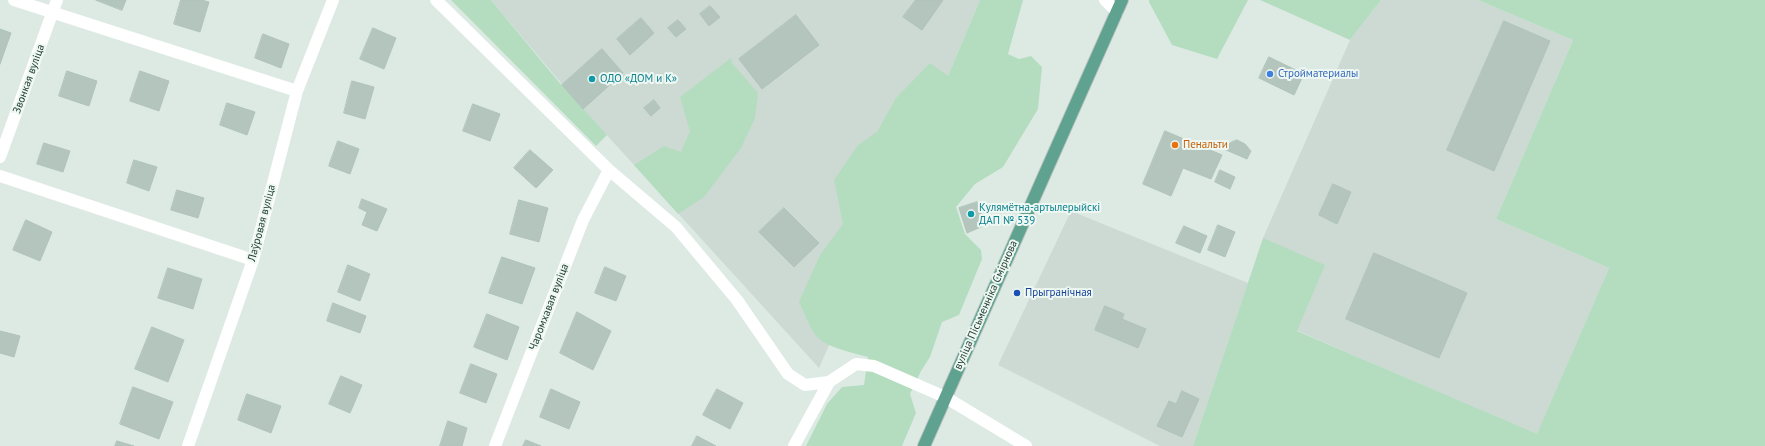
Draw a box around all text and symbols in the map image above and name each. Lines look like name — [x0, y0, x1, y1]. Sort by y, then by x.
street label: Звонкая вуліца — [10, 43, 48, 115]
place label: Стройматериалы — [1278, 67, 1358, 81]
marker: Стройматериалы — [1265, 69, 1275, 79]
place label: ОДО «ДОМ и К» — [600, 72, 677, 86]
marker: ОДО «ДОМ и К» — [587, 74, 597, 84]
place label: Пенальти — [1183, 138, 1228, 152]
marker: Пенальти — [1170, 140, 1180, 150]
street label: Лаўровая вуліца — [245, 183, 279, 263]
place label: Кулямётна-артылерыйскі ДАП № 539 — [979, 201, 1100, 227]
marker: Кулямётна-артылерыйскі ДАП № 539 — [966, 209, 976, 219]
street label: вуліца Пісьменніка Смірнова — [952, 238, 1020, 372]
street label: Чаромхавая вуліца — [526, 262, 572, 352]
place label: Прыгранічная — [1025, 286, 1092, 300]
marker: Прыгранічная — [1012, 288, 1022, 298]

